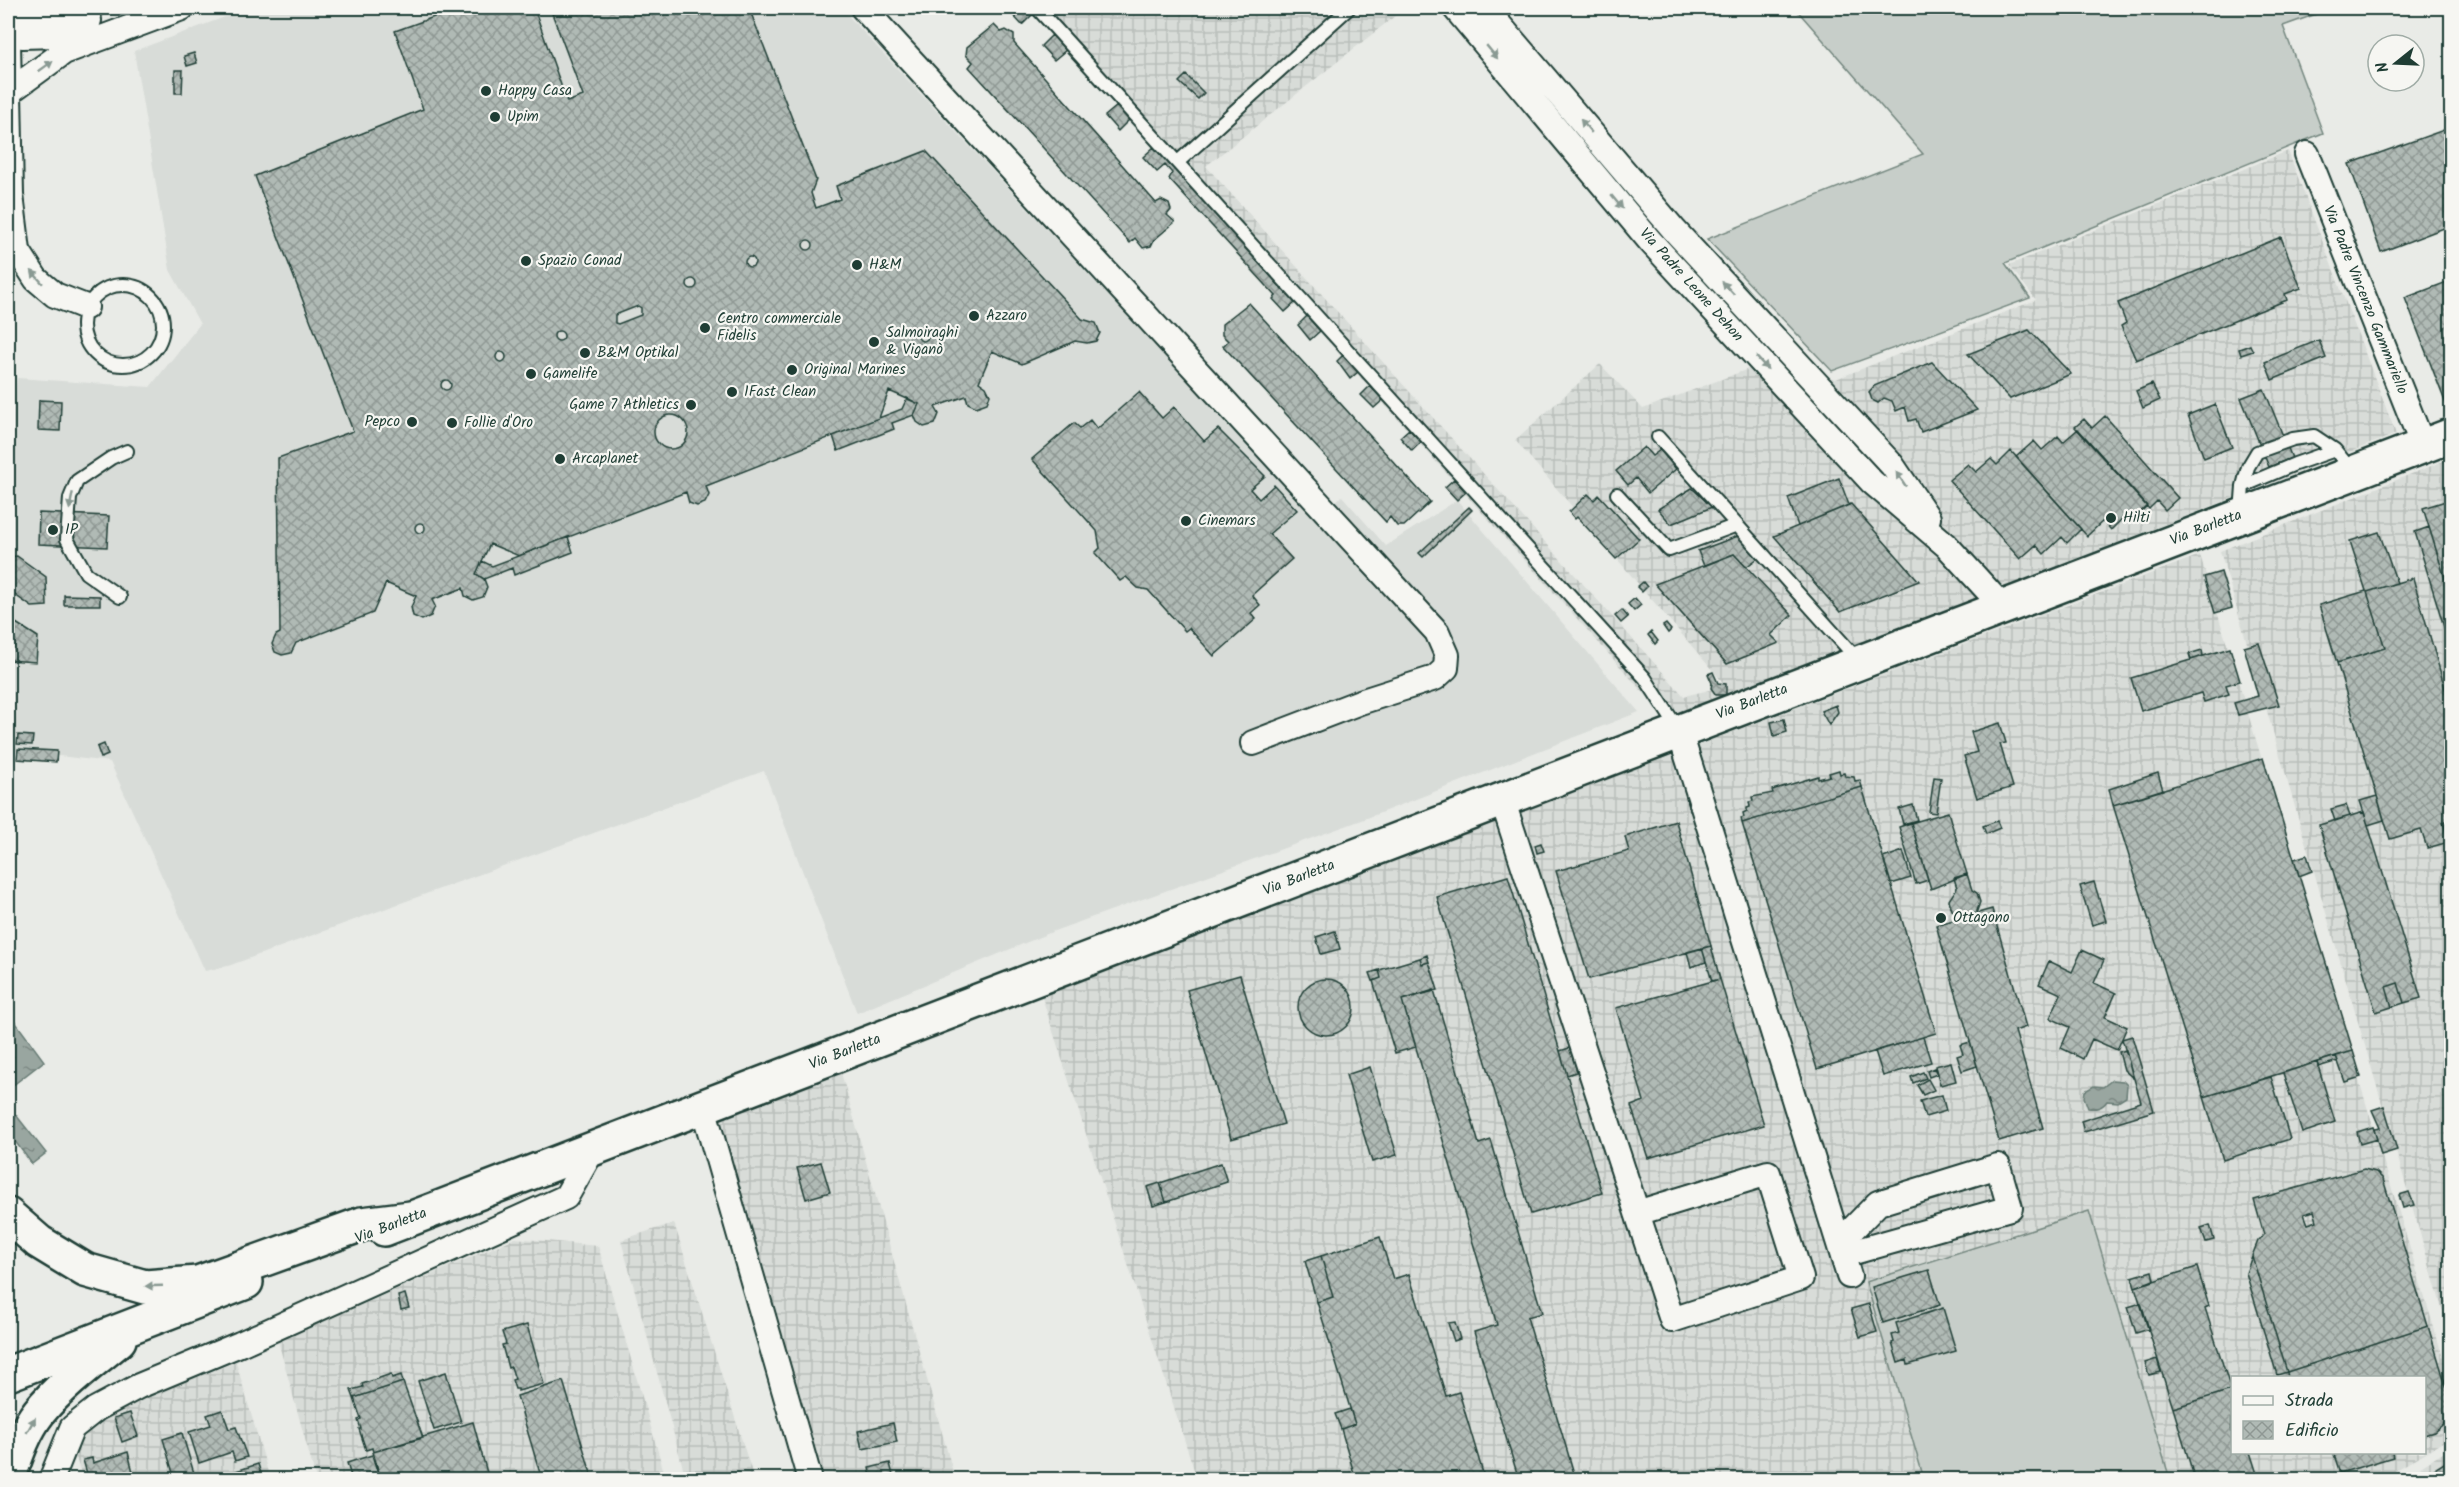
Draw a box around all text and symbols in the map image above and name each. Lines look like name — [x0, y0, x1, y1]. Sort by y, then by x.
north arrow — [2366, 33, 2426, 93]
one-way arrow — [1486, 44, 1499, 60]
text: N — [2370, 59, 2397, 76]
one-way arrow — [38, 60, 53, 72]
place label: Happy Casa — [498, 79, 572, 103]
marker: Happy Casa — [479, 84, 493, 98]
place label: Upim — [507, 105, 539, 129]
marker: Upim — [488, 110, 502, 124]
one-way arrow — [1579, 118, 1592, 134]
one-way arrow — [1610, 194, 1623, 209]
street label: Via Padre Vincenzo Gammariello — [2316, 202, 2414, 398]
street label: Via Padre Leone Dehon — [1633, 222, 1749, 348]
place label: Spazio Conad — [538, 249, 622, 273]
place label: H&M — [869, 253, 902, 277]
marker: Spazio Conad — [519, 254, 533, 268]
marker: H&M — [850, 258, 864, 272]
one-way arrow — [31, 270, 44, 285]
one-way arrow — [1722, 281, 1735, 296]
place label: Azzaro — [986, 304, 1027, 328]
place label: Centro commerciale Fidelis — [717, 307, 841, 348]
marker: Azzaro — [967, 309, 981, 323]
marker: Centro commerciale Fidelis — [698, 321, 712, 335]
place label: Salmoiraghi & Viganò — [886, 321, 959, 362]
marker: Salmoiraghi & Viganò — [867, 335, 881, 349]
place label: B&M Optikal — [597, 341, 679, 365]
marker: B&M Optikal — [578, 346, 592, 360]
one-way arrow — [1755, 355, 1769, 370]
place label: Original Marines — [804, 358, 906, 382]
place label: Gamelife — [543, 362, 598, 386]
marker: Original Marines — [785, 363, 799, 377]
marker: Gamelife — [524, 367, 538, 381]
place label: 1Fast Clean — [744, 380, 816, 404]
marker: 1Fast Clean — [725, 385, 739, 399]
place label: Game 7 Athletics — [569, 393, 680, 417]
marker: Game 7 Athletics — [684, 398, 698, 412]
place label: Pepco — [364, 410, 400, 434]
place label: Follie d'Oro — [464, 411, 533, 435]
marker: Pepco — [405, 415, 419, 429]
marker: Follie d'Oro — [445, 416, 459, 430]
place label: Arcaplanet — [572, 447, 638, 471]
marker: Arcaplanet — [553, 452, 567, 466]
one-way arrow — [1896, 471, 1907, 487]
one-way arrow — [66, 492, 75, 511]
street label: Via Barletta — [2167, 503, 2245, 553]
place label: Hilti — [2123, 506, 2151, 530]
place label: Cinemars — [1198, 509, 1256, 533]
marker: Hilti — [2104, 511, 2118, 525]
marker: Cinemars — [1179, 514, 1193, 528]
place label: IP — [65, 518, 79, 542]
marker: IP — [46, 523, 60, 537]
street label: Via Barletta — [1713, 677, 1791, 727]
street label: Via Barletta — [1260, 853, 1338, 903]
place label: Ottagono — [1953, 906, 2010, 930]
marker: Ottagono — [1934, 911, 1948, 925]
street label: Via Barletta — [806, 1027, 884, 1077]
street label: Via Barletta — [352, 1201, 430, 1251]
one-way arrow — [144, 1281, 163, 1291]
legend — [2231, 1376, 2426, 1454]
text: Strada — [2285, 1387, 2333, 1416]
one-way arrow — [26, 1417, 36, 1434]
text: Edificio — [2285, 1417, 2339, 1446]

